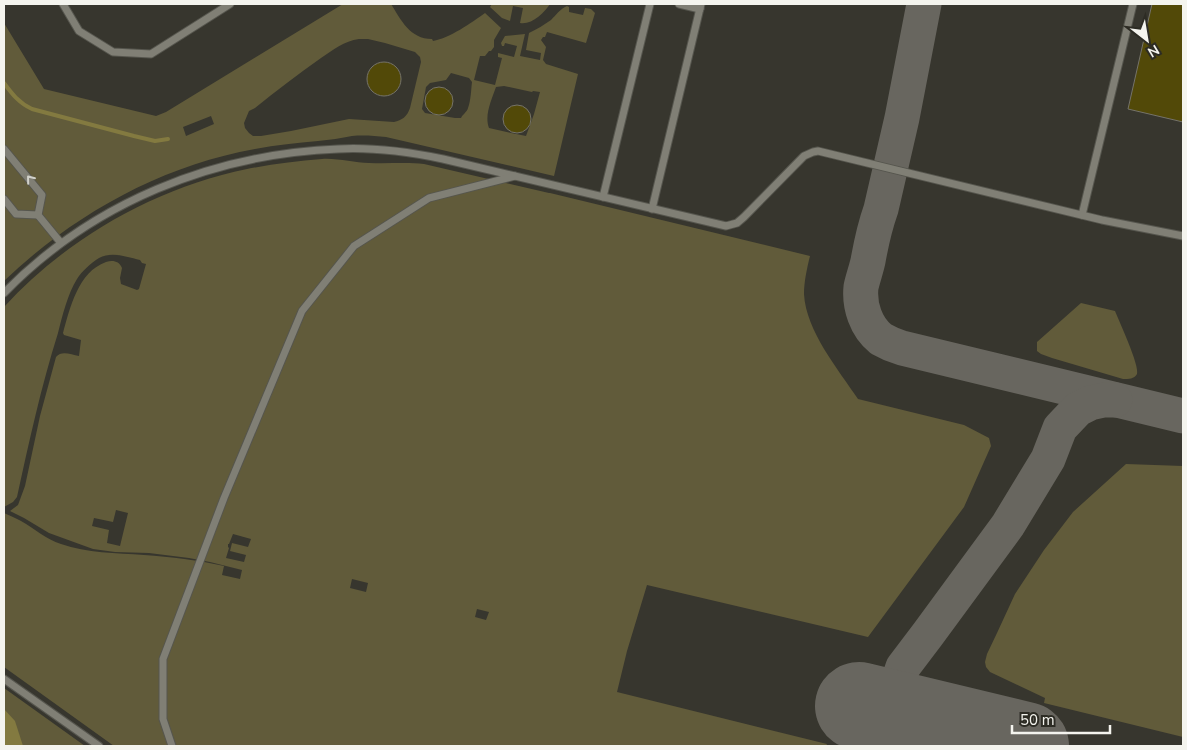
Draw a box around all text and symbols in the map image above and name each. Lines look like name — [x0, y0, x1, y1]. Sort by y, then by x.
north arrow — [1122, 15, 1172, 65]
text: N — [1144, 40, 1163, 62]
one-way arrow — [26, 176, 35, 185]
scale bar — [1012, 702, 1110, 734]
text: 50 m — [1020, 710, 1055, 730]

